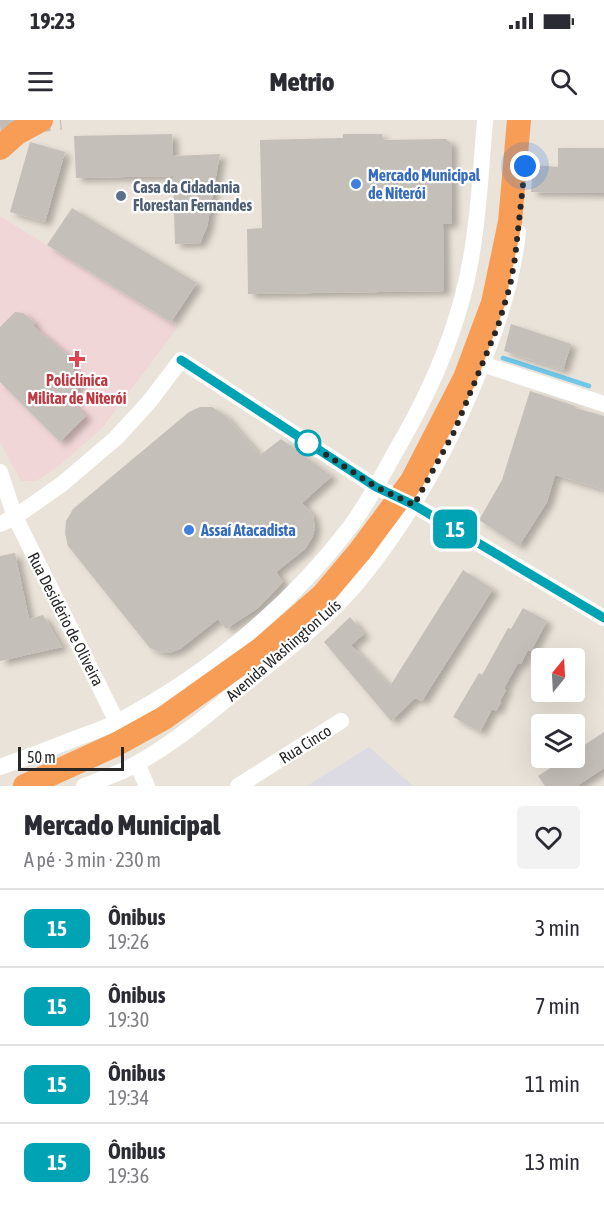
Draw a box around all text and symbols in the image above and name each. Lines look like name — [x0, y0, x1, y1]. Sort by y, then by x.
text: 19:23 — [30, 8, 75, 34]
icon: menu — [24, 65, 57, 98]
icon: search — [547, 65, 580, 98]
text: Metrio — [270, 66, 335, 97]
your location — [510, 151, 540, 181]
place label: Mercado Municipal de Niterói — [368, 166, 481, 202]
marker: Mercado Municipal de Niterói — [349, 177, 363, 191]
place label: Casa da Cidadania Florestan Fernandes — [133, 178, 253, 214]
marker: Casa da Cidadania Florestan Fernandes — [114, 189, 128, 203]
marker: Policlínica Militar de Niterói — [68, 350, 86, 368]
place label: Policlínica Militar de Niterói — [27, 371, 127, 407]
unlabelled marker — [295, 430, 321, 456]
line badge: 15 — [428, 510, 482, 548]
text: 15 — [445, 517, 465, 541]
place label: Assaí Atacadista — [200, 521, 296, 539]
marker: Assaí Atacadista — [182, 523, 196, 537]
street label: Rua Desidério de Oliveira — [25, 549, 107, 689]
street label: Avenida Washington Luís — [222, 595, 345, 705]
north arrow — [531, 648, 585, 702]
map controls — [531, 648, 585, 768]
button: layers — [531, 714, 585, 768]
street label: Rua Cinco — [276, 721, 334, 767]
scale bar — [18, 744, 124, 772]
text: 50 m — [27, 748, 56, 766]
button: heart — [517, 806, 580, 869]
text: Mercado Municipal — [24, 809, 220, 841]
text: A pé · 3 min · 230 m — [24, 848, 161, 871]
text: Ônibus — [108, 904, 165, 930]
text: 3 min — [535, 915, 580, 941]
text: 15 — [47, 916, 67, 940]
text: 19:26 — [108, 930, 149, 953]
text: Ônibus — [108, 982, 165, 1008]
text: 7 min — [535, 993, 580, 1019]
text: 15 — [47, 994, 67, 1018]
text: 19:30 — [108, 1008, 149, 1031]
text: Ônibus — [108, 1060, 165, 1086]
text: 11 min — [525, 1071, 580, 1097]
text: 15 — [47, 1072, 67, 1096]
text: 19:34 — [108, 1086, 149, 1109]
text: Ônibus — [108, 1138, 165, 1164]
text: 13 min — [525, 1149, 580, 1175]
text: 15 — [47, 1150, 67, 1174]
text: 19:36 — [108, 1164, 149, 1187]

